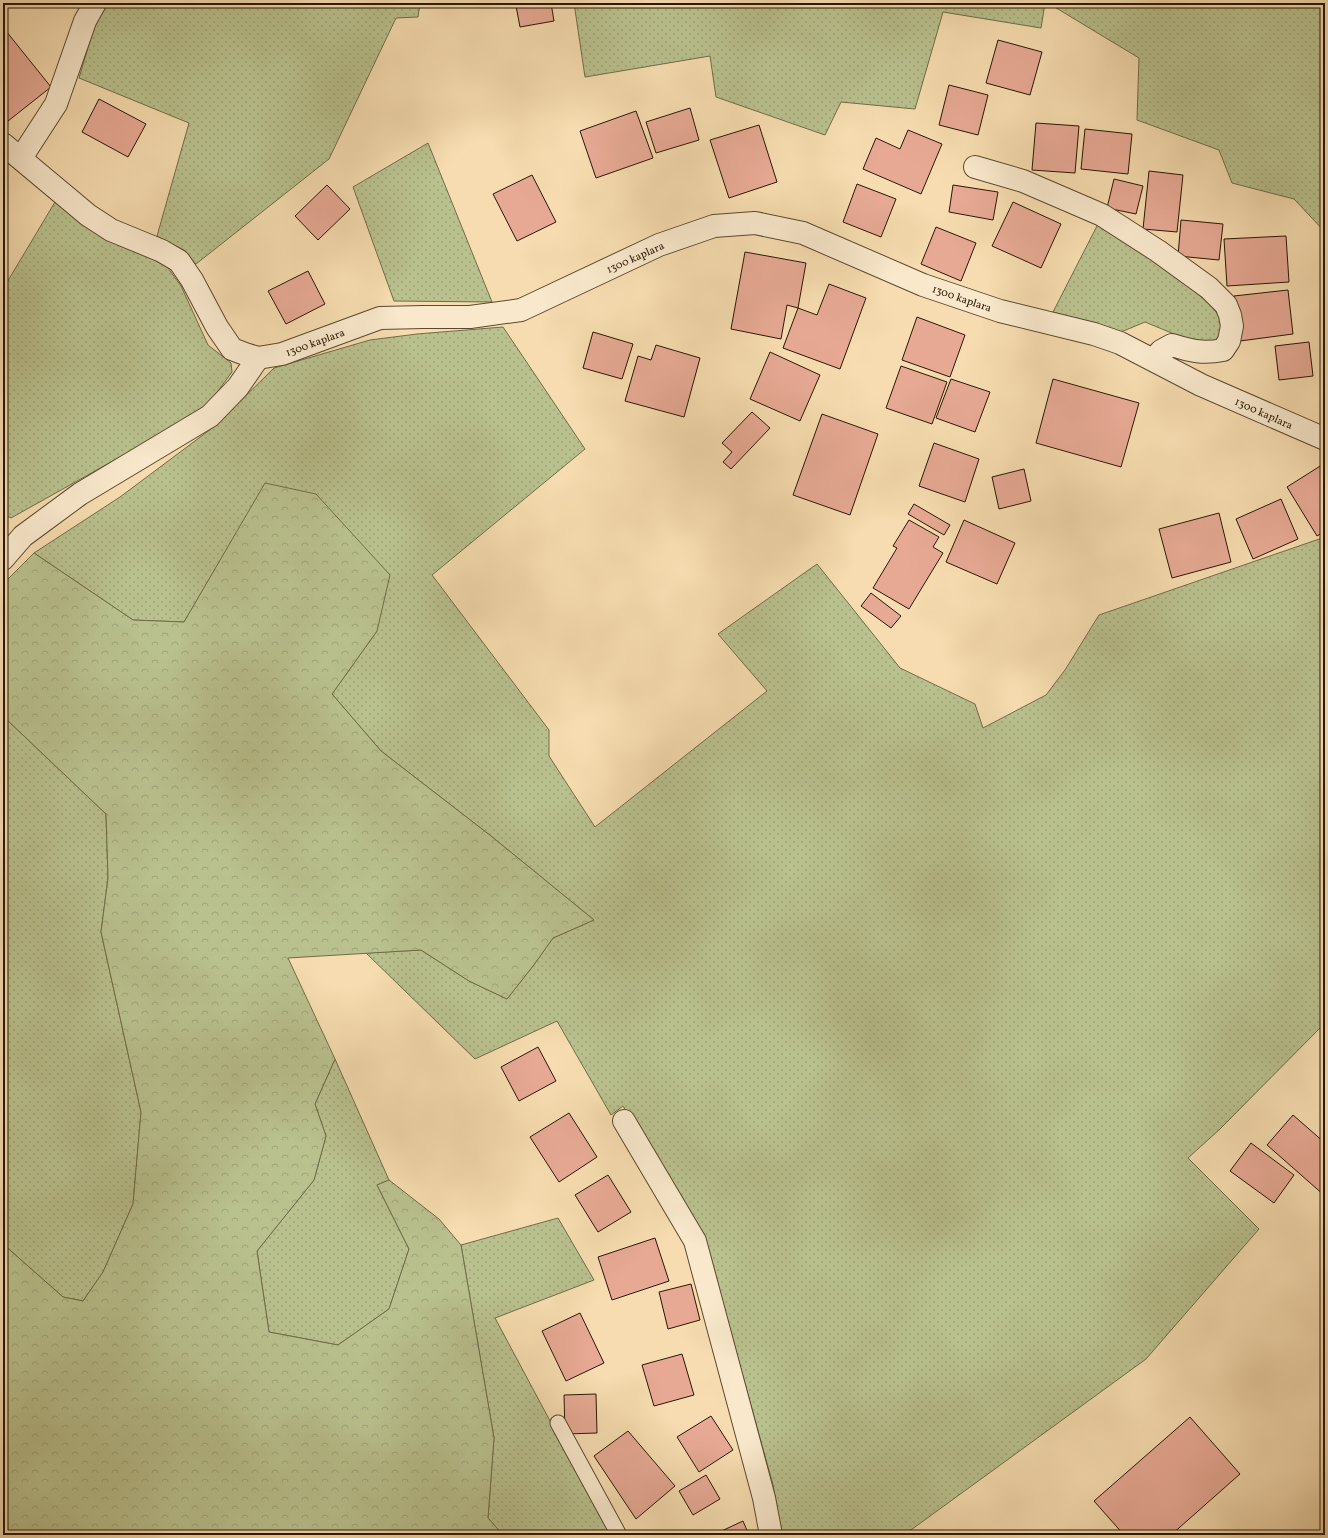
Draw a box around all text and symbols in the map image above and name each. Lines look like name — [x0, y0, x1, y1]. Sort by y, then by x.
street label: 1300 kaplara — [604, 239, 667, 278]
street label: 1300 kaplara — [930, 282, 994, 317]
street label: 1300 kaplara — [284, 326, 348, 361]
street label: 1300 kaplara — [1232, 395, 1295, 434]

